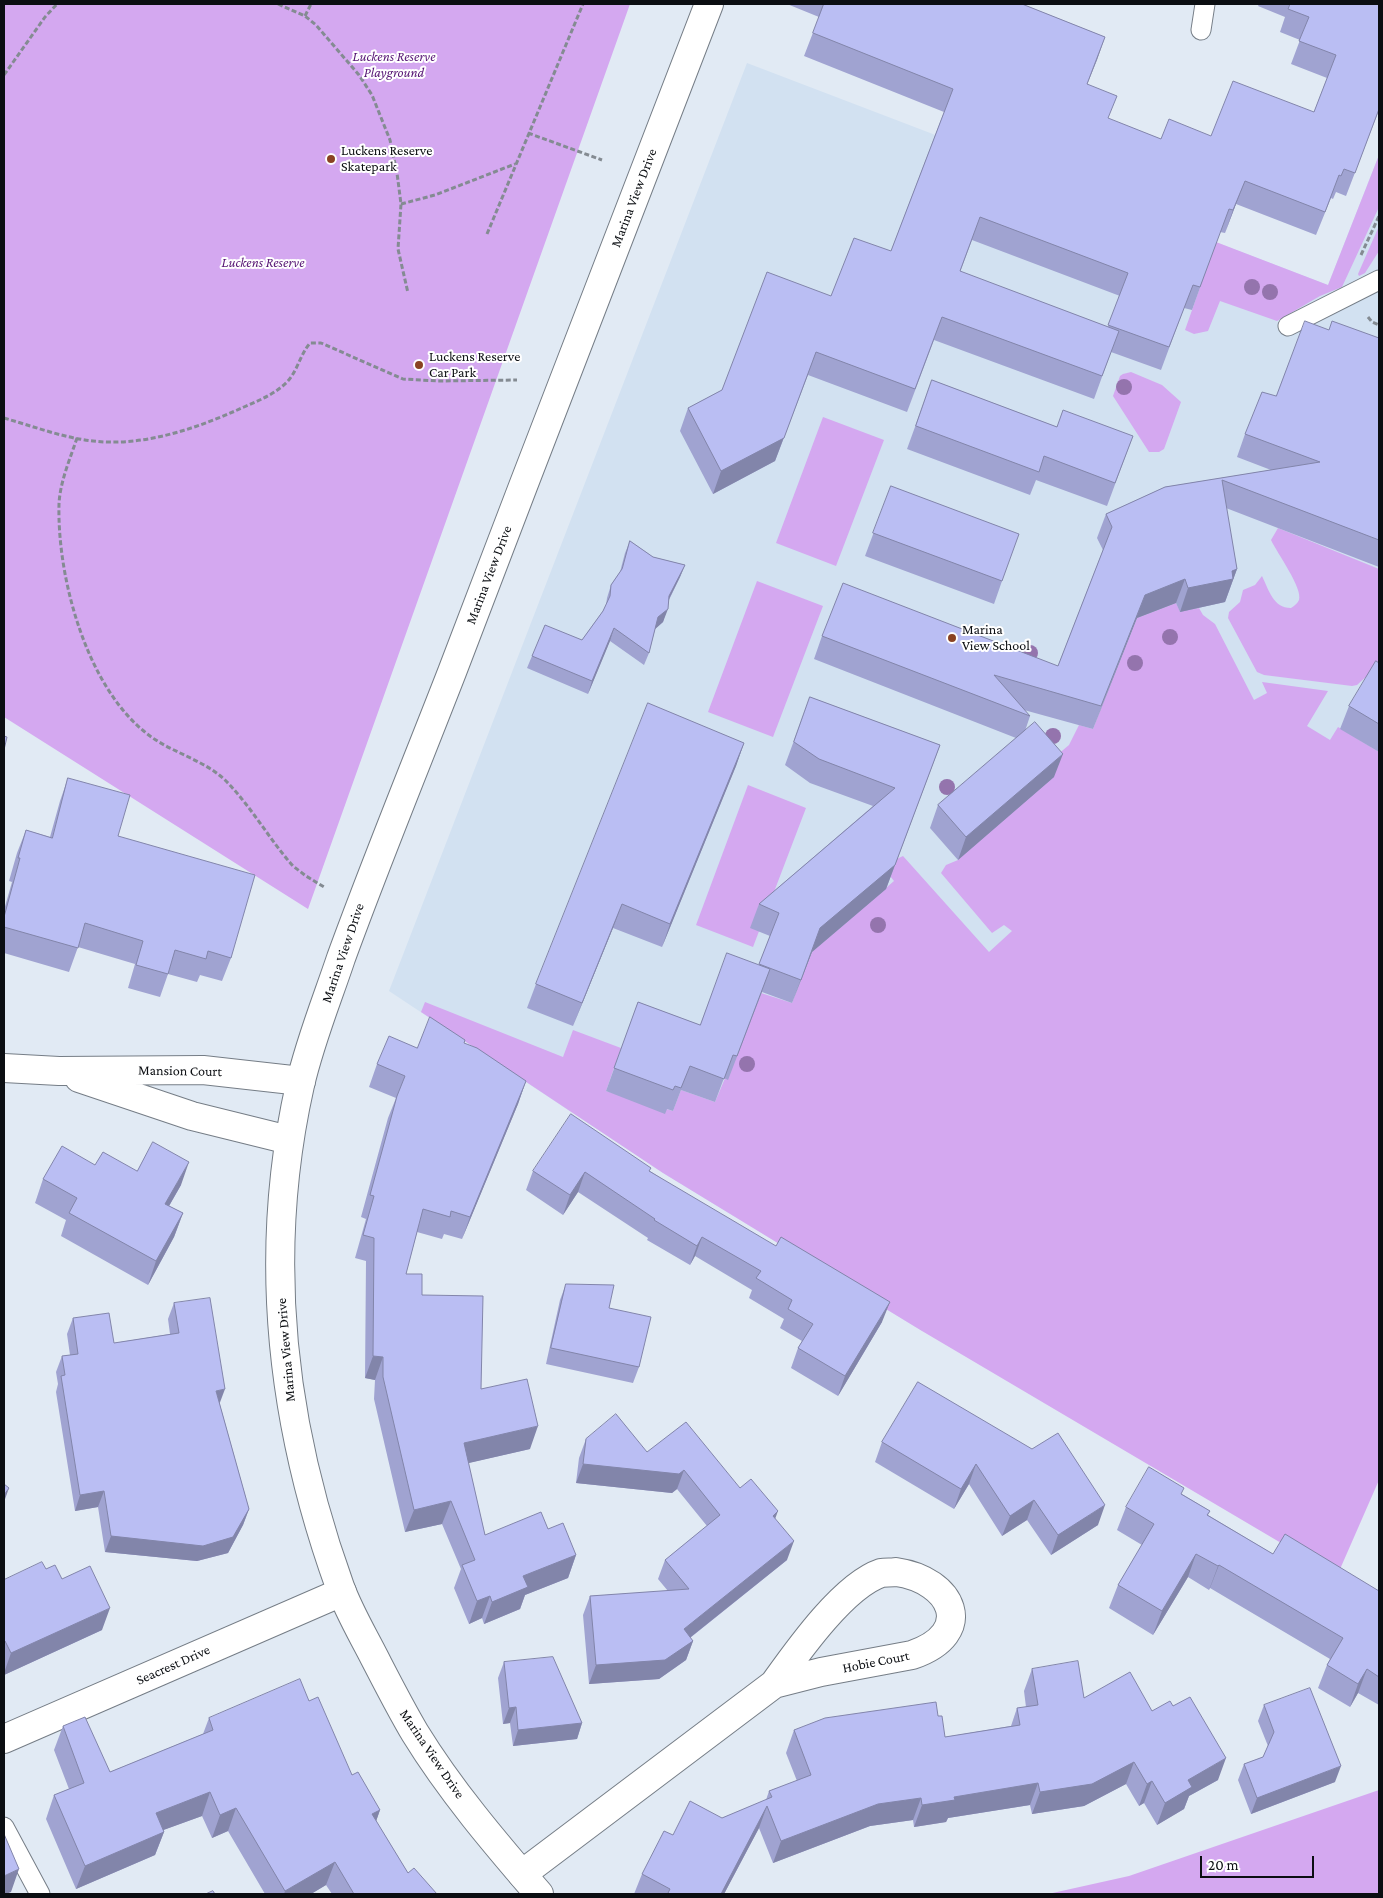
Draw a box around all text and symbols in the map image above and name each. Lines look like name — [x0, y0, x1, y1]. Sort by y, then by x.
park label: Luckens Reserve Playground — [352, 49, 436, 82]
place label: Luckens Reserve Skatepark — [341, 143, 432, 176]
street label: Marina View Drive — [607, 146, 661, 250]
marker: Luckens Reserve Skatepark — [325, 153, 337, 165]
park label: Luckens Reserve — [221, 255, 305, 271]
place label: Luckens Reserve Car Park — [429, 349, 520, 382]
marker: Luckens Reserve Car Park — [413, 359, 425, 371]
street label: Marina View Drive — [462, 523, 516, 627]
place label: Marina View School — [962, 622, 1030, 654]
marker: Marina View School — [946, 632, 958, 644]
street label: Marina View Drive — [318, 901, 368, 1005]
street label: Mansion Court — [138, 1062, 222, 1080]
street label: Marina View Drive — [273, 1297, 299, 1403]
street label: Seacrest Drive — [133, 1641, 213, 1689]
street label: Hobie Court — [841, 1647, 911, 1677]
street label: Marina View Drive — [396, 1706, 468, 1802]
scale bar — [1203, 1846, 1317, 1878]
text: 20 m — [1208, 1857, 1239, 1873]

